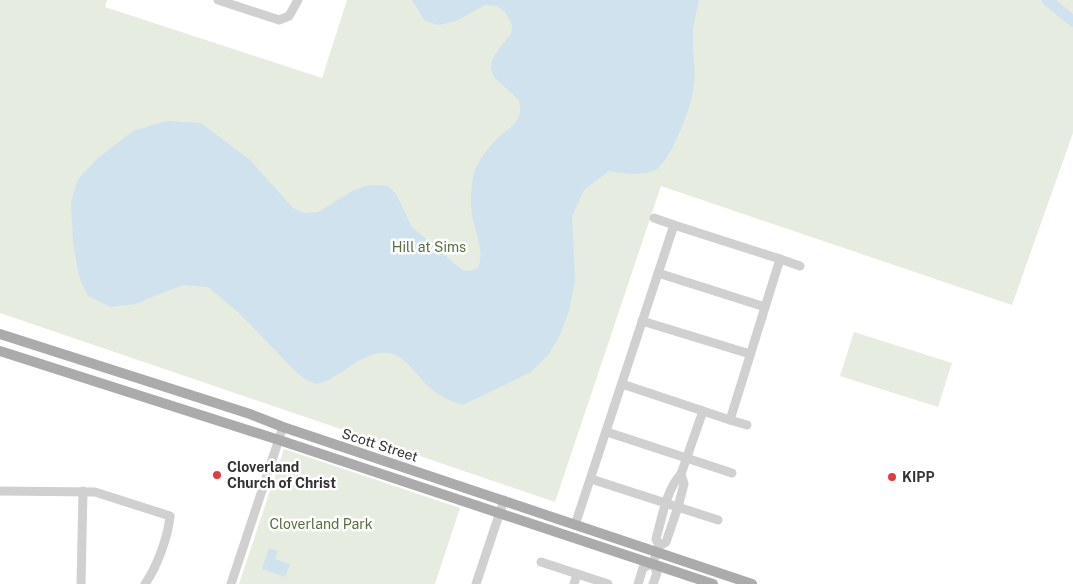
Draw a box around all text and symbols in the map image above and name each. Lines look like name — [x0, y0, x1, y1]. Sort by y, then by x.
park label: Hill at Sims — [392, 239, 466, 255]
street label: Scott Street — [340, 425, 420, 465]
place label: Cloverland Church of Christ — [227, 459, 336, 491]
marker: Cloverland Church of Christ — [211, 469, 223, 481]
place label: KIPP — [902, 469, 935, 485]
marker: KIPP — [886, 471, 898, 483]
park label: Cloverland Park — [269, 516, 373, 532]

